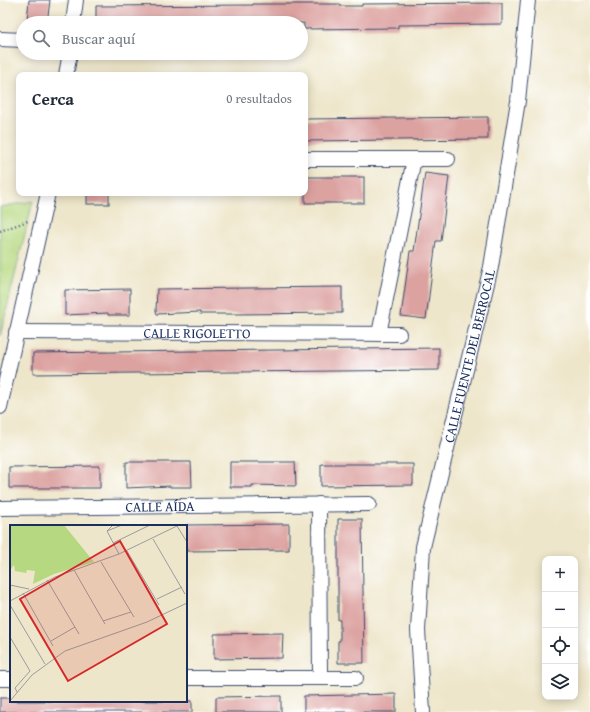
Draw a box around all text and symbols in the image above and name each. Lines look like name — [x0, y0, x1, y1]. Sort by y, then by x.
search box — [16, 16, 308, 60]
icon: search — [30, 27, 52, 49]
text: Buscar aquí — [62, 28, 135, 49]
text: Cerca — [32, 86, 74, 111]
text: 0 resultados — [226, 89, 292, 108]
street label: CALLE FUENTE DEL BERROCAL — [439, 267, 500, 445]
street label: CALLE RIGOLETTO — [144, 323, 250, 343]
street label: CALLE AÍDA — [125, 496, 195, 517]
inset map — [10, 525, 187, 702]
map controls — [542, 556, 578, 700]
button: + — [542, 556, 578, 592]
button: − — [542, 592, 578, 628]
button: locate — [542, 628, 578, 664]
button: layers — [542, 664, 578, 700]

